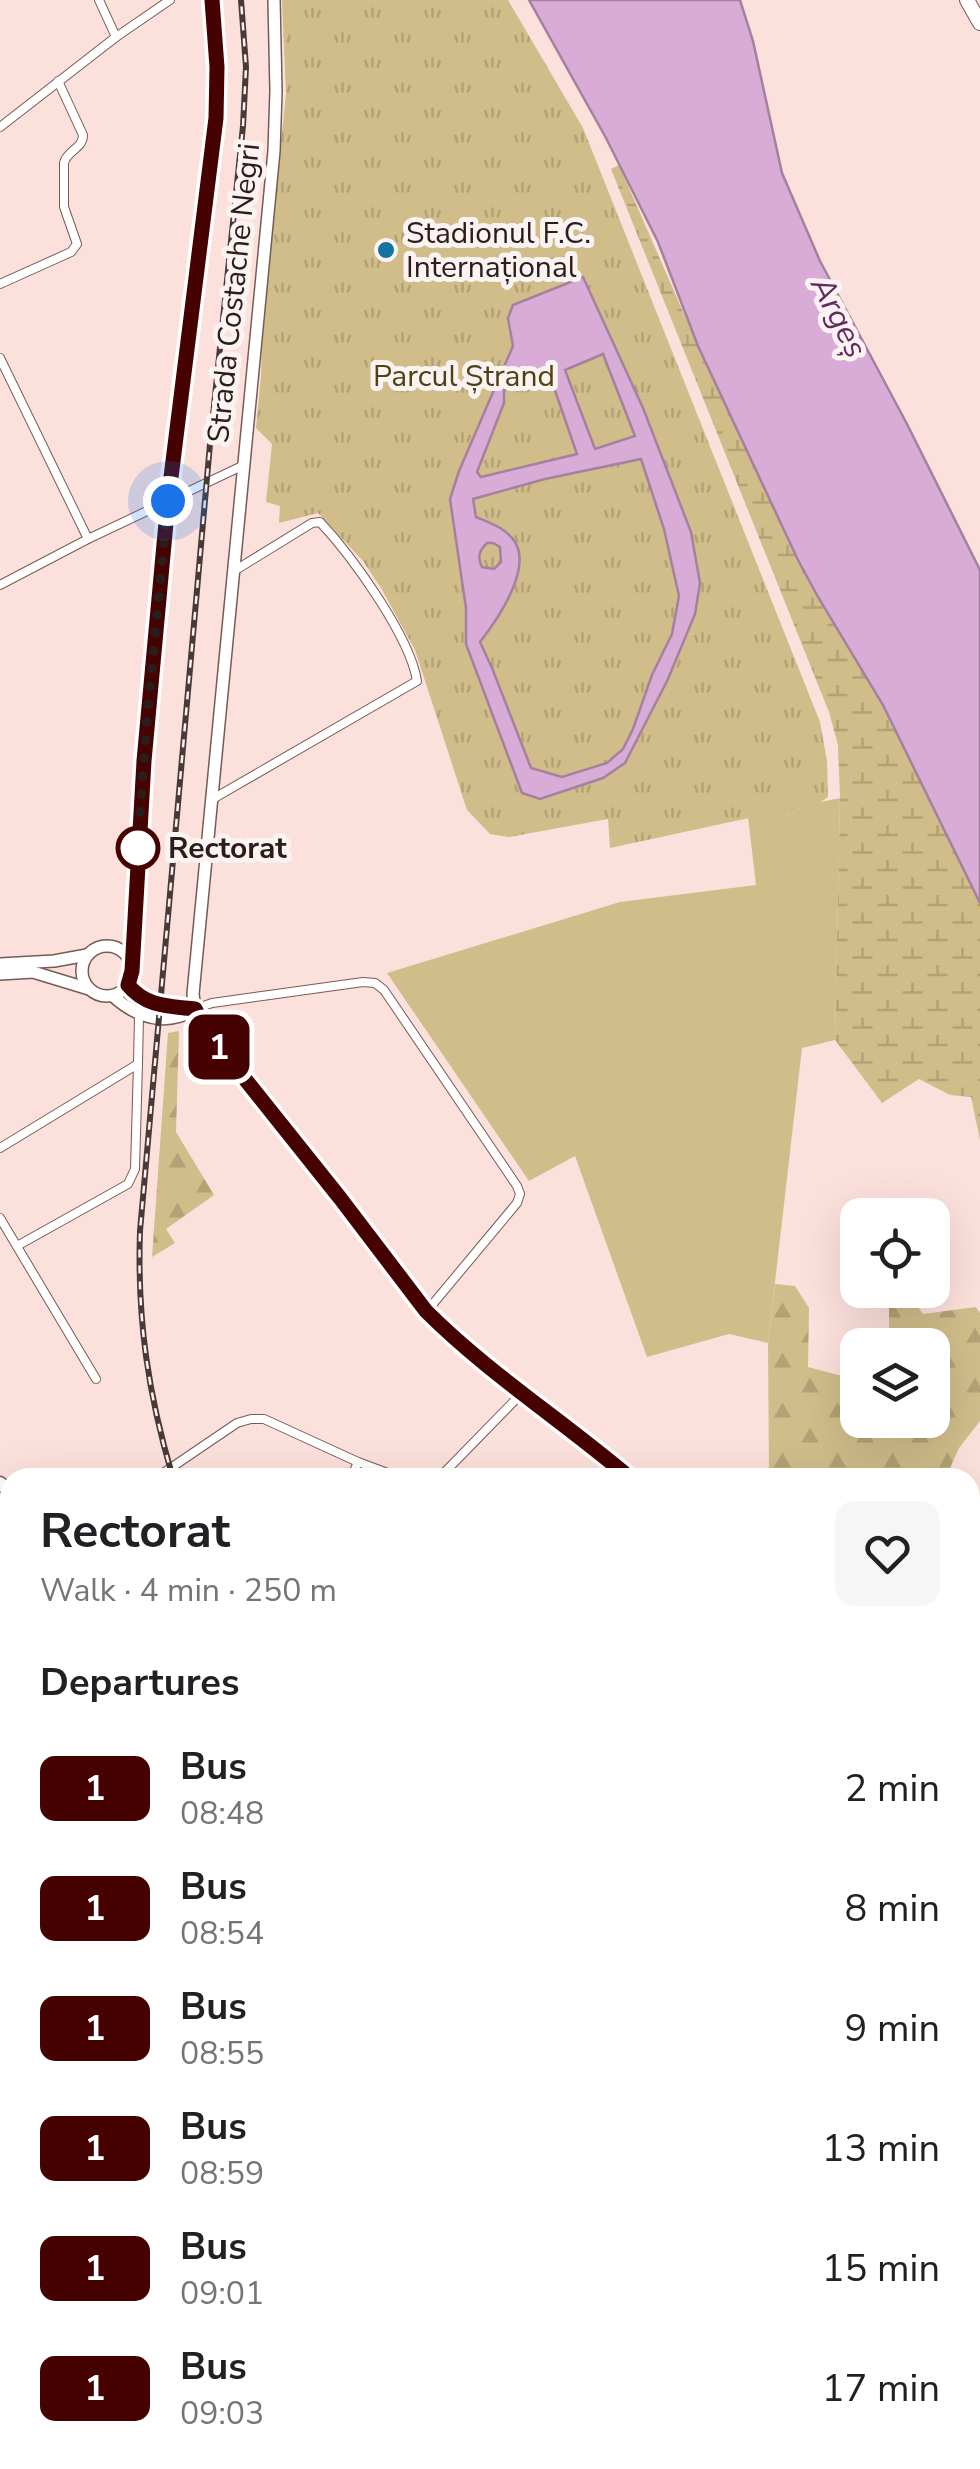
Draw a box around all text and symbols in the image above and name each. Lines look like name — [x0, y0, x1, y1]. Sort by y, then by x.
street label: Strada Costache Negri — [198, 141, 270, 445]
place label: Stadionul F.C. Internațional — [406, 213, 591, 288]
marker: Stadionul F.C. Internațional — [375, 239, 397, 261]
water label: Argeș — [800, 268, 878, 365]
park label: Parcul Ștrand — [373, 356, 555, 397]
your location — [143, 476, 193, 526]
marker: Rectorat — [117, 827, 159, 869]
place label: Rectorat — [168, 828, 287, 869]
line badge: 1 — [186, 1014, 252, 1080]
text: 1 — [208, 1024, 230, 1071]
map controls — [840, 1198, 950, 1438]
button: locate — [840, 1198, 950, 1308]
button: layers — [840, 1328, 950, 1438]
text: Rectorat — [40, 1498, 230, 1564]
button: heart — [835, 1501, 940, 1606]
text: Walk · 4 min · 250 m — [40, 1569, 337, 1612]
text: Departures — [40, 1657, 239, 1708]
text: Bus — [180, 1741, 247, 1792]
text: 2 min — [845, 1763, 940, 1814]
text: 1 — [84, 1765, 106, 1812]
text: 08:48 — [180, 1792, 264, 1835]
text: Bus — [180, 1861, 247, 1912]
text: 8 min — [845, 1883, 940, 1934]
text: 1 — [84, 1885, 106, 1932]
text: 08:54 — [180, 1912, 264, 1955]
text: Bus — [180, 1981, 247, 2032]
text: 9 min — [845, 2003, 940, 2054]
text: 1 — [84, 2005, 106, 2052]
text: 08:55 — [180, 2032, 264, 2075]
text: Bus — [180, 2101, 247, 2152]
text: 13 min — [822, 2123, 940, 2174]
text: 1 — [84, 2125, 106, 2172]
text: 08:59 — [180, 2152, 264, 2195]
text: Bus — [180, 2221, 247, 2272]
text: 15 min — [822, 2243, 940, 2294]
text: 1 — [84, 2245, 106, 2292]
text: 09:01 — [180, 2272, 264, 2315]
text: Bus — [180, 2341, 247, 2392]
text: 17 min — [822, 2363, 940, 2414]
text: 1 — [84, 2365, 106, 2412]
text: 09:03 — [180, 2392, 264, 2435]

